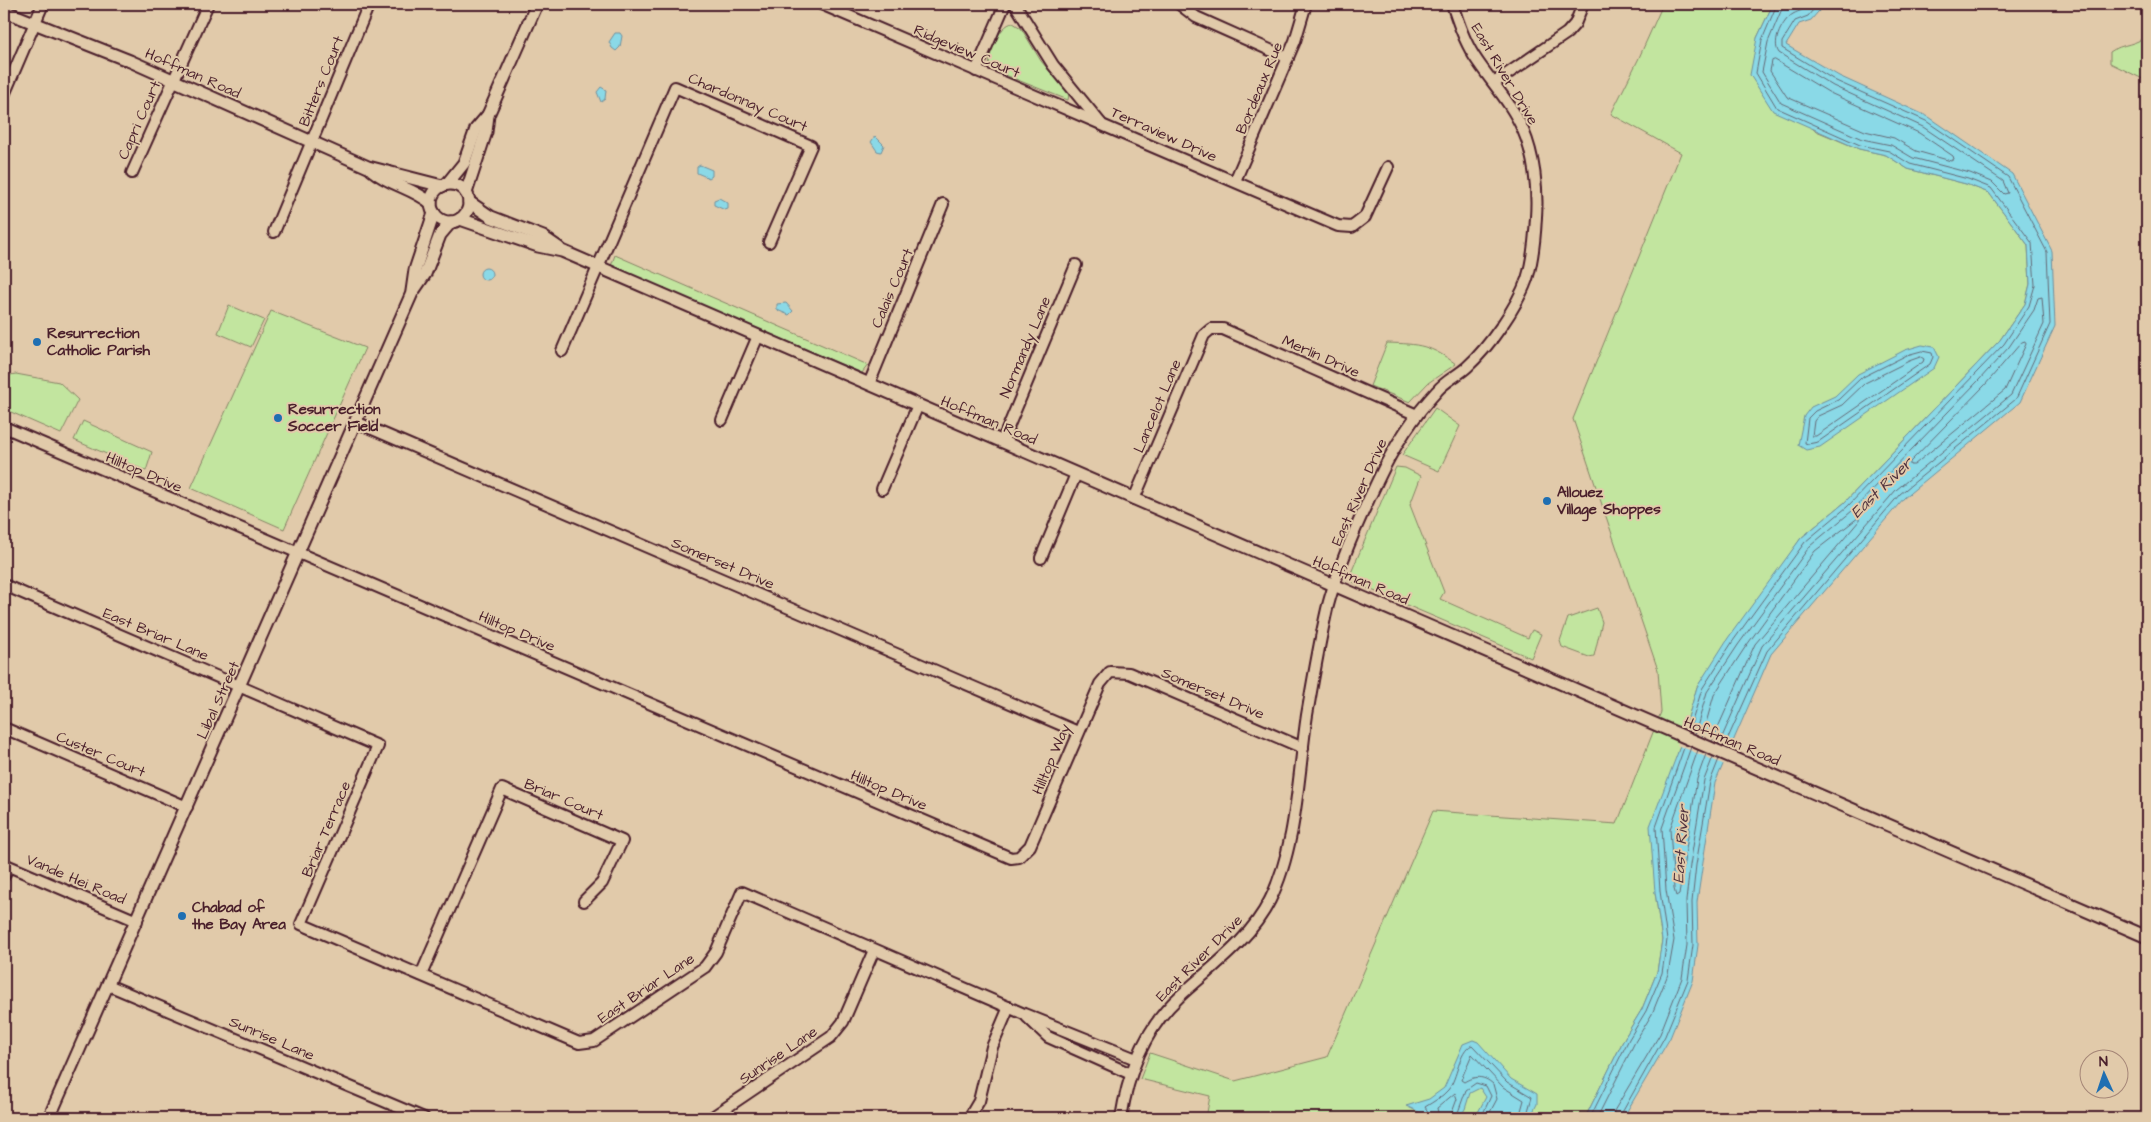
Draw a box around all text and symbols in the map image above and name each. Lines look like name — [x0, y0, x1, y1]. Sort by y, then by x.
street label: East River Drive — [1466, 19, 1543, 129]
street label: Ridgeview Court — [910, 20, 1023, 84]
street label: Bitters Court — [294, 33, 349, 130]
street label: Bordeaux Rue — [1231, 39, 1288, 137]
street label: Hoffman Road — [142, 43, 244, 104]
street label: Chardonnay Court — [684, 68, 811, 138]
street label: Capri Court — [113, 77, 166, 163]
street label: Terraview Drive — [1107, 102, 1220, 167]
street label: Calais Court — [866, 245, 919, 331]
street label: Normandy Lane — [995, 293, 1057, 402]
place label: Resurrection Catholic Parish — [47, 323, 151, 361]
street label: Merlin Drive — [1279, 330, 1363, 383]
marker: Resurrection Catholic Parish — [31, 336, 43, 348]
street label: Lancelot Lane — [1128, 356, 1187, 456]
street label: Hoffman Road — [937, 391, 1040, 450]
place label: Resurrection Soccer Field — [287, 399, 381, 437]
marker: Resurrection Soccer Field — [272, 412, 284, 424]
street label: East River Drive — [1326, 435, 1393, 549]
street label: Hilltop Drive — [102, 447, 185, 498]
water label: East River — [1846, 451, 1919, 523]
place label: Allouez Village Shoppes — [1556, 482, 1661, 522]
marker: Allouez Village Shoppes — [1541, 495, 1553, 507]
street label: Somerset Drive — [668, 532, 778, 595]
street label: Hoffman Road — [1309, 551, 1412, 610]
street label: East Briar Lane — [100, 603, 212, 666]
street label: Hilltop Drive — [475, 606, 558, 657]
street label: Libal Street — [192, 658, 245, 743]
street label: Somerset Drive — [1158, 662, 1268, 725]
street label: Hoffman Road — [1680, 712, 1783, 771]
street label: Hilltop Way — [1027, 721, 1077, 798]
street label: Custer Court — [53, 726, 149, 783]
street label: Hilltop Drive — [847, 765, 930, 816]
street label: Briar Court — [521, 773, 607, 826]
street label: Briar Terrace — [297, 778, 356, 880]
water label: East River — [1667, 802, 1695, 884]
street label: Vande Hei Road — [23, 849, 129, 910]
place label: Chabad of the Bay Area — [191, 897, 286, 936]
marker: Chabad of the Bay Area — [176, 910, 188, 922]
street label: East River Drive — [1151, 910, 1248, 1007]
street label: East Briar Lane — [594, 948, 699, 1029]
street label: Sunrise Lane — [226, 1011, 318, 1066]
street label: Sunrise Lane — [735, 1021, 822, 1089]
north arrow — [2078, 1050, 2128, 1100]
text: N — [2098, 1052, 2108, 1072]

